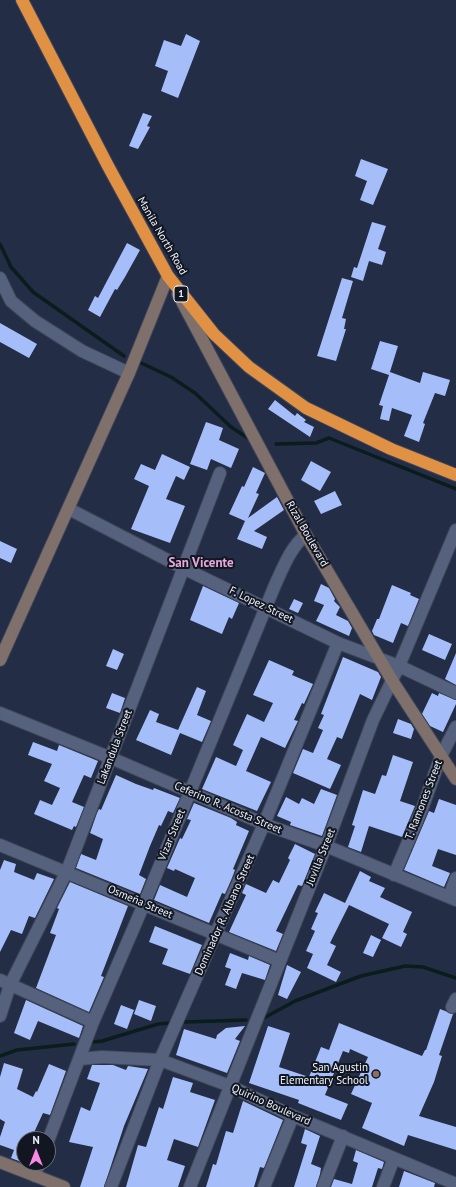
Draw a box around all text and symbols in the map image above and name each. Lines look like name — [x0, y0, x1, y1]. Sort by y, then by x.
street label: Manila North Road — [134, 195, 190, 277]
road number: 1 — [174, 286, 188, 302]
street label: Rizal Boulevard — [283, 499, 331, 569]
district label: San Vicente — [168, 555, 234, 571]
street label: F. Lopez Street — [227, 584, 295, 626]
street label: Lakandula Street — [95, 708, 135, 786]
street label: T. Ramones Street — [403, 758, 445, 842]
street label: Ceferino R. Acosta Street — [172, 779, 284, 837]
street label: Vizar Street — [156, 807, 188, 863]
street label: Juvilla Street — [304, 827, 338, 887]
street label: Dominador R. Albano Street — [192, 853, 258, 977]
street label: Osmeña Street — [106, 882, 174, 922]
place label: San Agustin Elementary School — [280, 1061, 368, 1087]
marker: San Agustin Elementary School — [371, 1069, 381, 1079]
street label: Quirino Boulevard — [229, 1082, 313, 1128]
north arrow — [16, 1131, 56, 1171]
text: N — [32, 1133, 40, 1147]

